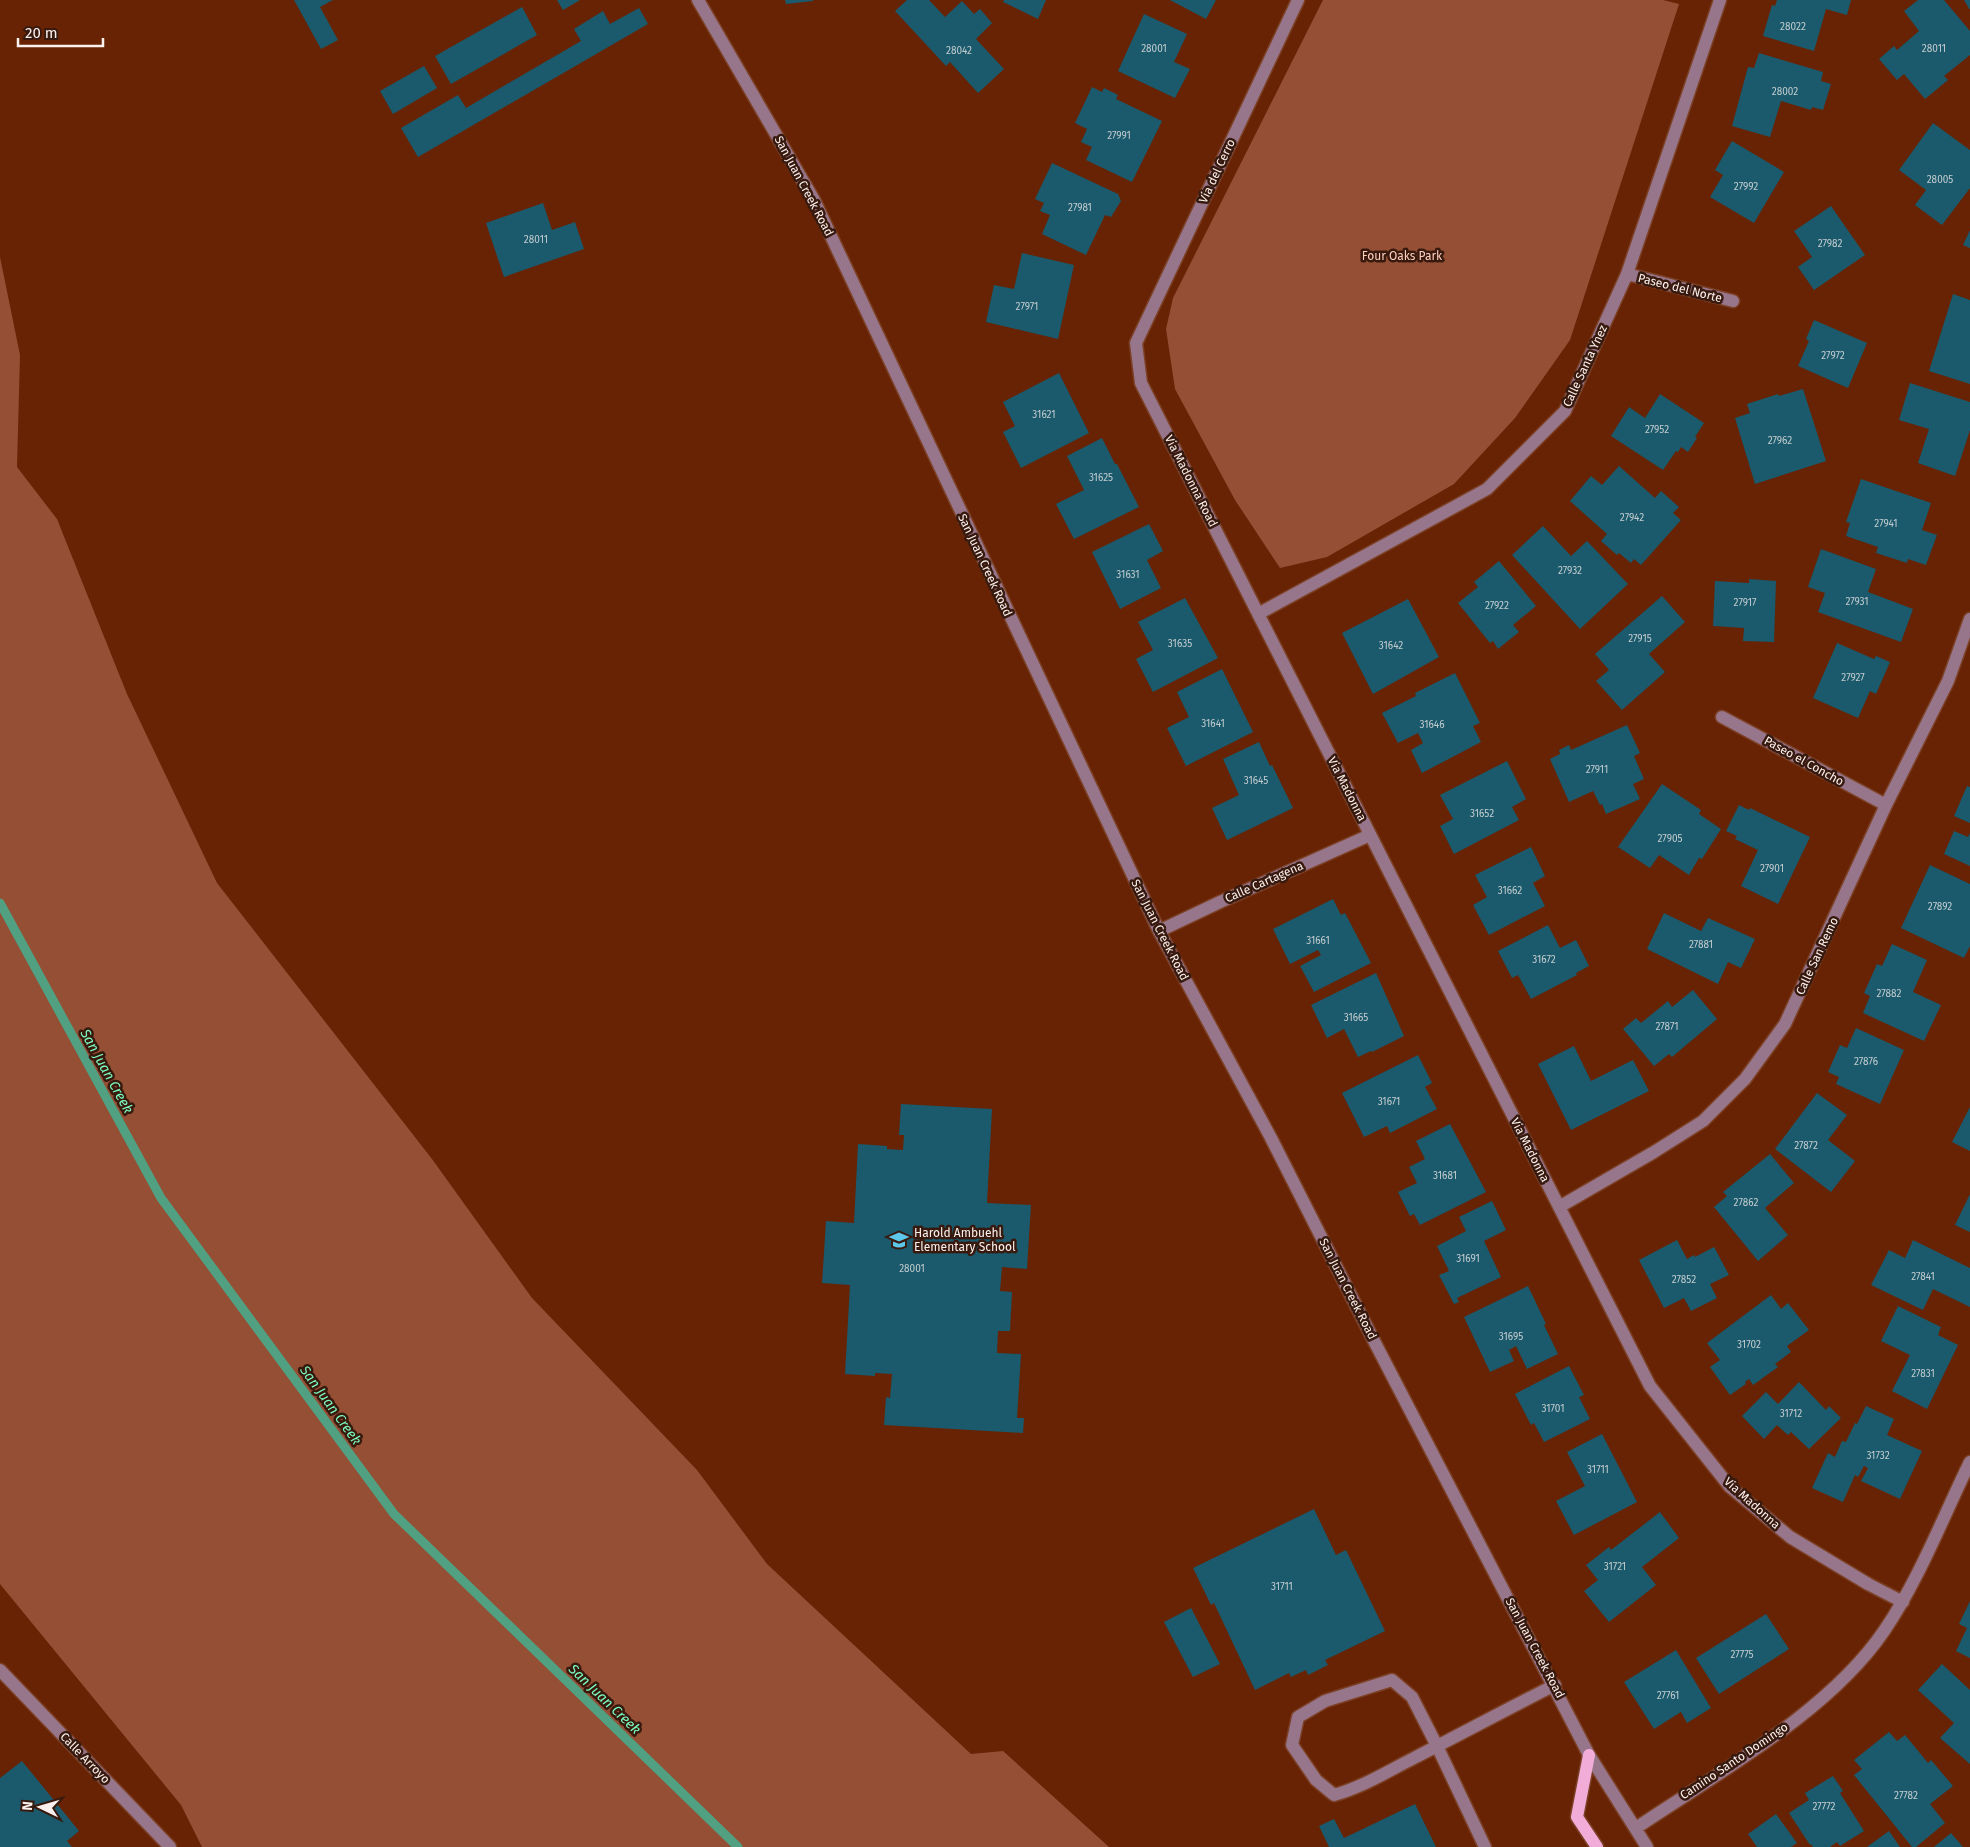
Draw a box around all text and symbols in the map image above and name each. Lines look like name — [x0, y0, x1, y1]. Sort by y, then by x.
scale bar — [18, 15, 102, 47]
house number: 28022 — [1780, 21, 1806, 33]
text: 20 m — [25, 24, 58, 42]
house number: 28001 — [1141, 43, 1167, 55]
house number: 28011 — [1922, 43, 1946, 55]
house number: 28042 — [946, 45, 972, 57]
house number: 28002 — [1772, 86, 1798, 98]
house number: 27991 — [1107, 130, 1131, 142]
street label: San Juan Creek Road — [772, 133, 836, 239]
street label: Via del Cerro — [1196, 137, 1238, 205]
house number: 28005 — [1927, 174, 1953, 186]
house number: 27992 — [1734, 181, 1758, 193]
house number: 27981 — [1068, 202, 1092, 214]
house number: 28011 — [524, 234, 548, 246]
house number: 27982 — [1818, 238, 1842, 250]
park label: Four Oaks Park — [1362, 249, 1443, 263]
street label: Paseo del Norte — [1637, 271, 1723, 305]
house number: 27971 — [1016, 301, 1038, 313]
street label: Calle Santa Ynez — [1560, 323, 1610, 409]
house number: 27972 — [1821, 350, 1845, 362]
house number: 31621 — [1032, 409, 1056, 421]
house number: 27952 — [1645, 424, 1669, 436]
street label: Via Madonna Road — [1162, 433, 1220, 529]
house number: 27962 — [1768, 435, 1792, 447]
house number: 31625 — [1089, 472, 1113, 484]
street label: San Juan Creek Road — [955, 511, 1015, 619]
house number: 27942 — [1620, 512, 1644, 524]
house number: 27941 — [1874, 518, 1898, 530]
house number: 27932 — [1558, 565, 1582, 577]
house number: 31631 — [1116, 569, 1140, 581]
house number: 27931 — [1845, 596, 1869, 608]
house number: 27917 — [1734, 597, 1757, 609]
house number: 27922 — [1485, 600, 1509, 612]
house number: 27915 — [1628, 633, 1652, 645]
house number: 31635 — [1168, 638, 1192, 650]
house number: 31642 — [1379, 640, 1403, 652]
house number: 27927 — [1841, 672, 1865, 684]
house number: 31641 — [1201, 718, 1225, 730]
house number: 31646 — [1419, 719, 1445, 731]
street label: Paseo el Concho — [1762, 733, 1846, 789]
street label: Via Madonna — [1325, 754, 1369, 824]
house number: 27911 — [1586, 764, 1608, 776]
house number: 31645 — [1244, 775, 1268, 787]
house number: 31652 — [1470, 808, 1494, 820]
house number: 27905 — [1658, 833, 1682, 845]
street label: Calle Cartagena — [1223, 858, 1305, 906]
house number: 27901 — [1760, 863, 1784, 875]
street label: San Juan Creek Road — [1128, 877, 1192, 983]
house number: 31662 — [1498, 885, 1522, 897]
house number: 27892 — [1928, 901, 1952, 913]
street label: Calle San Remo — [1793, 915, 1841, 997]
house number: 31661 — [1306, 935, 1330, 947]
house number: 27881 — [1689, 939, 1713, 951]
house number: 31672 — [1532, 954, 1556, 966]
house number: 27882 — [1877, 988, 1902, 1000]
house number: 31665 — [1344, 1012, 1368, 1024]
house number: 27871 — [1655, 1021, 1679, 1033]
water label: San Juan Creek — [76, 1025, 137, 1117]
house number: 27876 — [1854, 1056, 1878, 1068]
house number: 31671 — [1378, 1096, 1400, 1108]
street label: Via Madonna — [1508, 1115, 1552, 1185]
house number: 27872 — [1794, 1140, 1818, 1152]
house number: 31681 — [1433, 1170, 1457, 1182]
house number: 27862 — [1734, 1197, 1758, 1209]
place label: Harold Ambuehl Elementary School — [914, 1226, 1016, 1254]
school or university icon: Harold Ambuehl Elementary School — [888, 1229, 910, 1251]
street label: San Juan Creek Road — [1316, 1236, 1380, 1342]
house number: 31691 — [1456, 1253, 1480, 1265]
house number: 28001 — [899, 1263, 925, 1275]
house number: 27841 — [1911, 1271, 1935, 1283]
house number: 27852 — [1672, 1274, 1696, 1286]
house number: 31695 — [1499, 1331, 1523, 1343]
house number: 31702 — [1737, 1339, 1761, 1351]
water label: San Juan Creek — [296, 1362, 365, 1449]
house number: 27831 — [1911, 1368, 1935, 1380]
house number: 31701 — [1541, 1403, 1565, 1415]
house number: 31712 — [1780, 1408, 1802, 1420]
house number: 31732 — [1866, 1450, 1890, 1462]
house number: 31711 — [1587, 1464, 1609, 1476]
street label: Via Madonna — [1721, 1474, 1783, 1532]
house number: 31721 — [1604, 1561, 1626, 1573]
house number: 31711 — [1271, 1581, 1293, 1593]
street label: San Juan Creek Road — [1503, 1595, 1567, 1701]
house number: 27775 — [1730, 1649, 1754, 1661]
water label: San Juan Creek — [564, 1660, 645, 1738]
house number: 27761 — [1657, 1690, 1679, 1702]
street label: Camino Santo Domingo — [1677, 1720, 1791, 1802]
street label: Calle Arroyo — [57, 1730, 113, 1786]
north arrow — [15, 1782, 65, 1832]
house number: 27782 — [1894, 1790, 1918, 1802]
text: N — [19, 1801, 36, 1811]
house number: 27772 — [1813, 1801, 1836, 1813]

